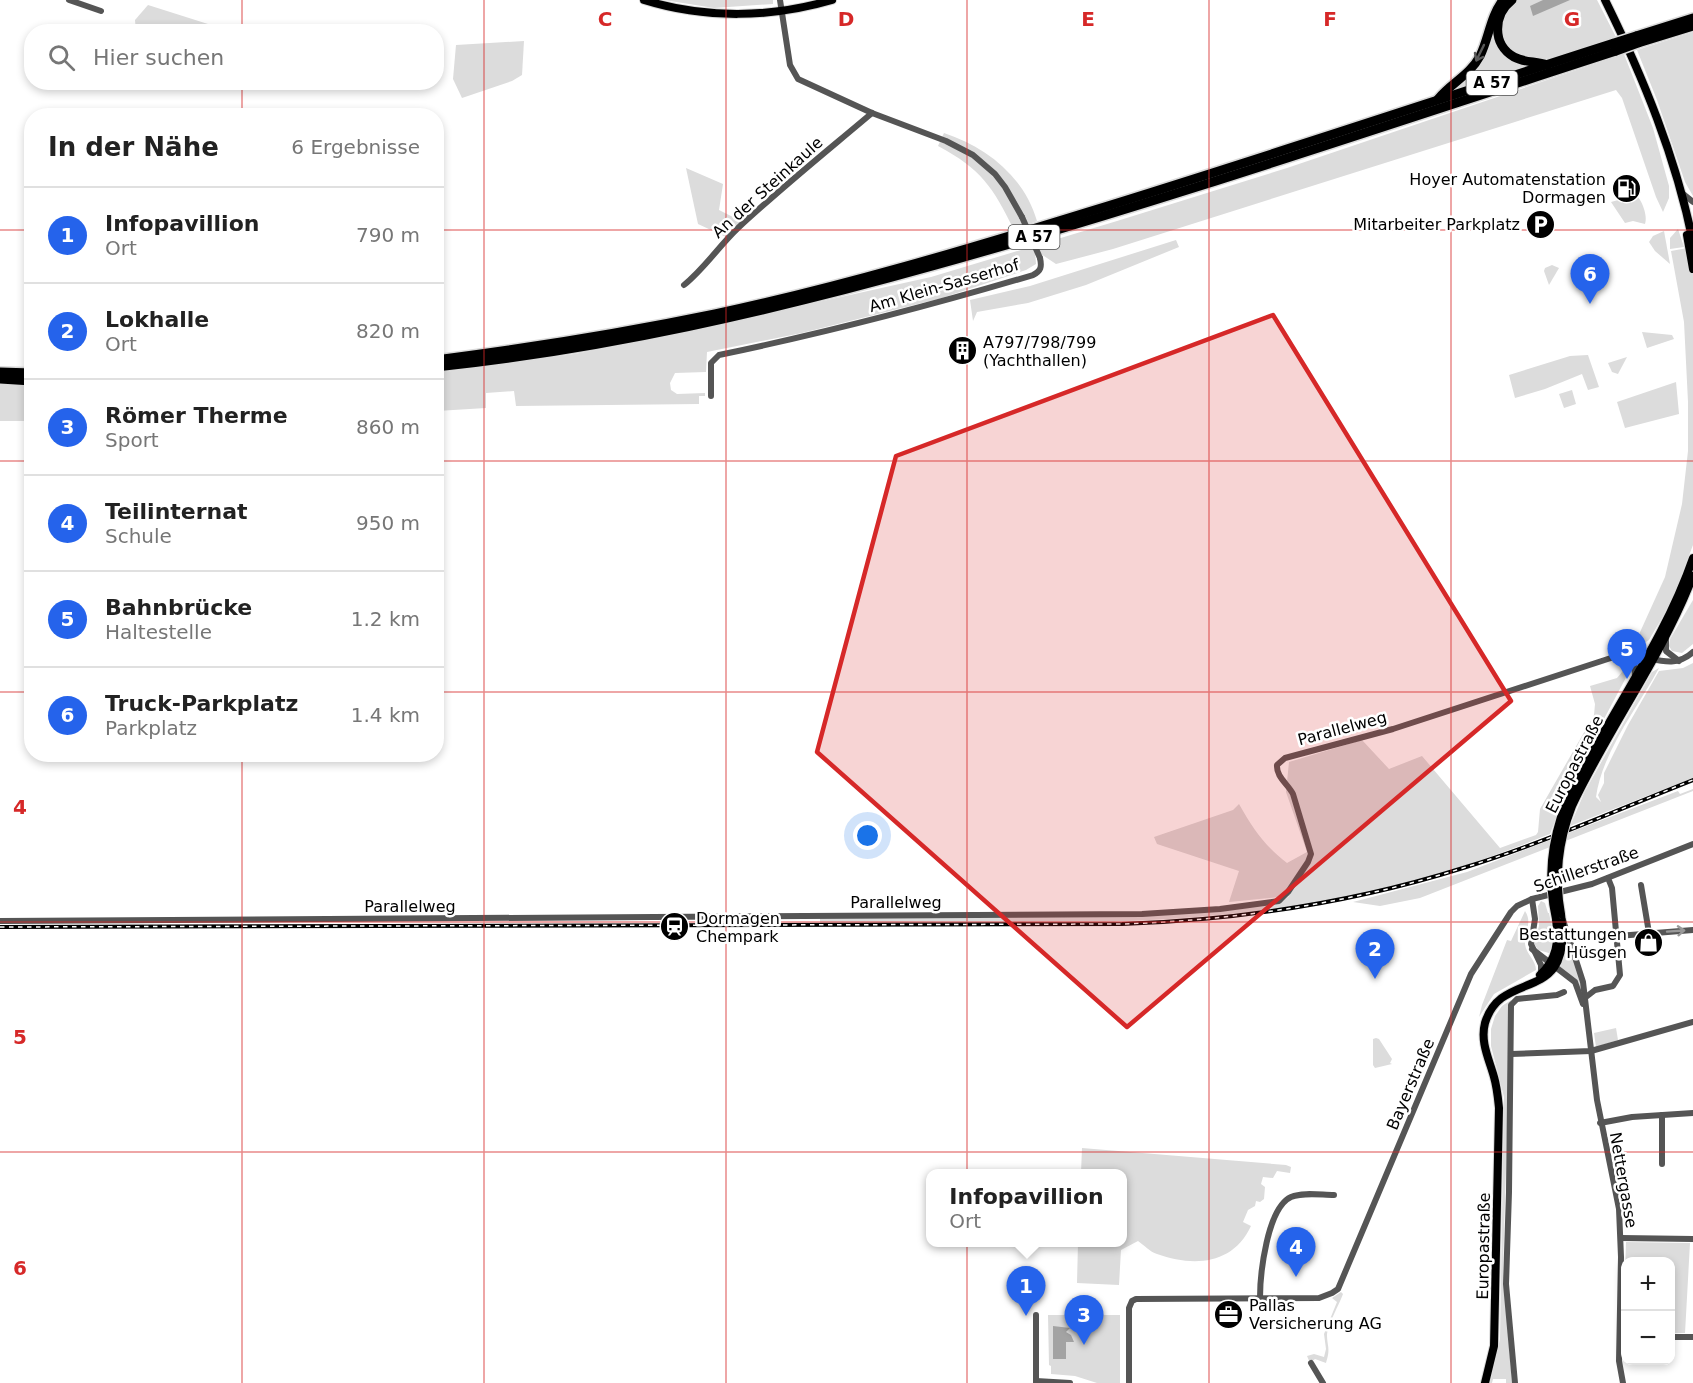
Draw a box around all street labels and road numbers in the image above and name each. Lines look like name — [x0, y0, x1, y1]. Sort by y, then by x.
road number: A 57 — [1466, 71, 1518, 95]
street label: An der Steinkaule — [708, 133, 826, 242]
road number: A 57 — [1008, 225, 1060, 249]
street label: Am Klein-Sasserhof — [867, 255, 1022, 316]
street label: Parallelweg — [1296, 707, 1389, 749]
street label: Europastraße — [1542, 712, 1607, 816]
street label: Schillerstraße — [1531, 843, 1641, 896]
street label: Parallelweg — [850, 893, 942, 912]
street label: Parallelweg — [364, 897, 456, 916]
street label: Bayerstraße — [1383, 1036, 1438, 1133]
street label: Nettergasse — [1606, 1131, 1641, 1229]
street label: Europastraße — [1473, 1192, 1494, 1300]

